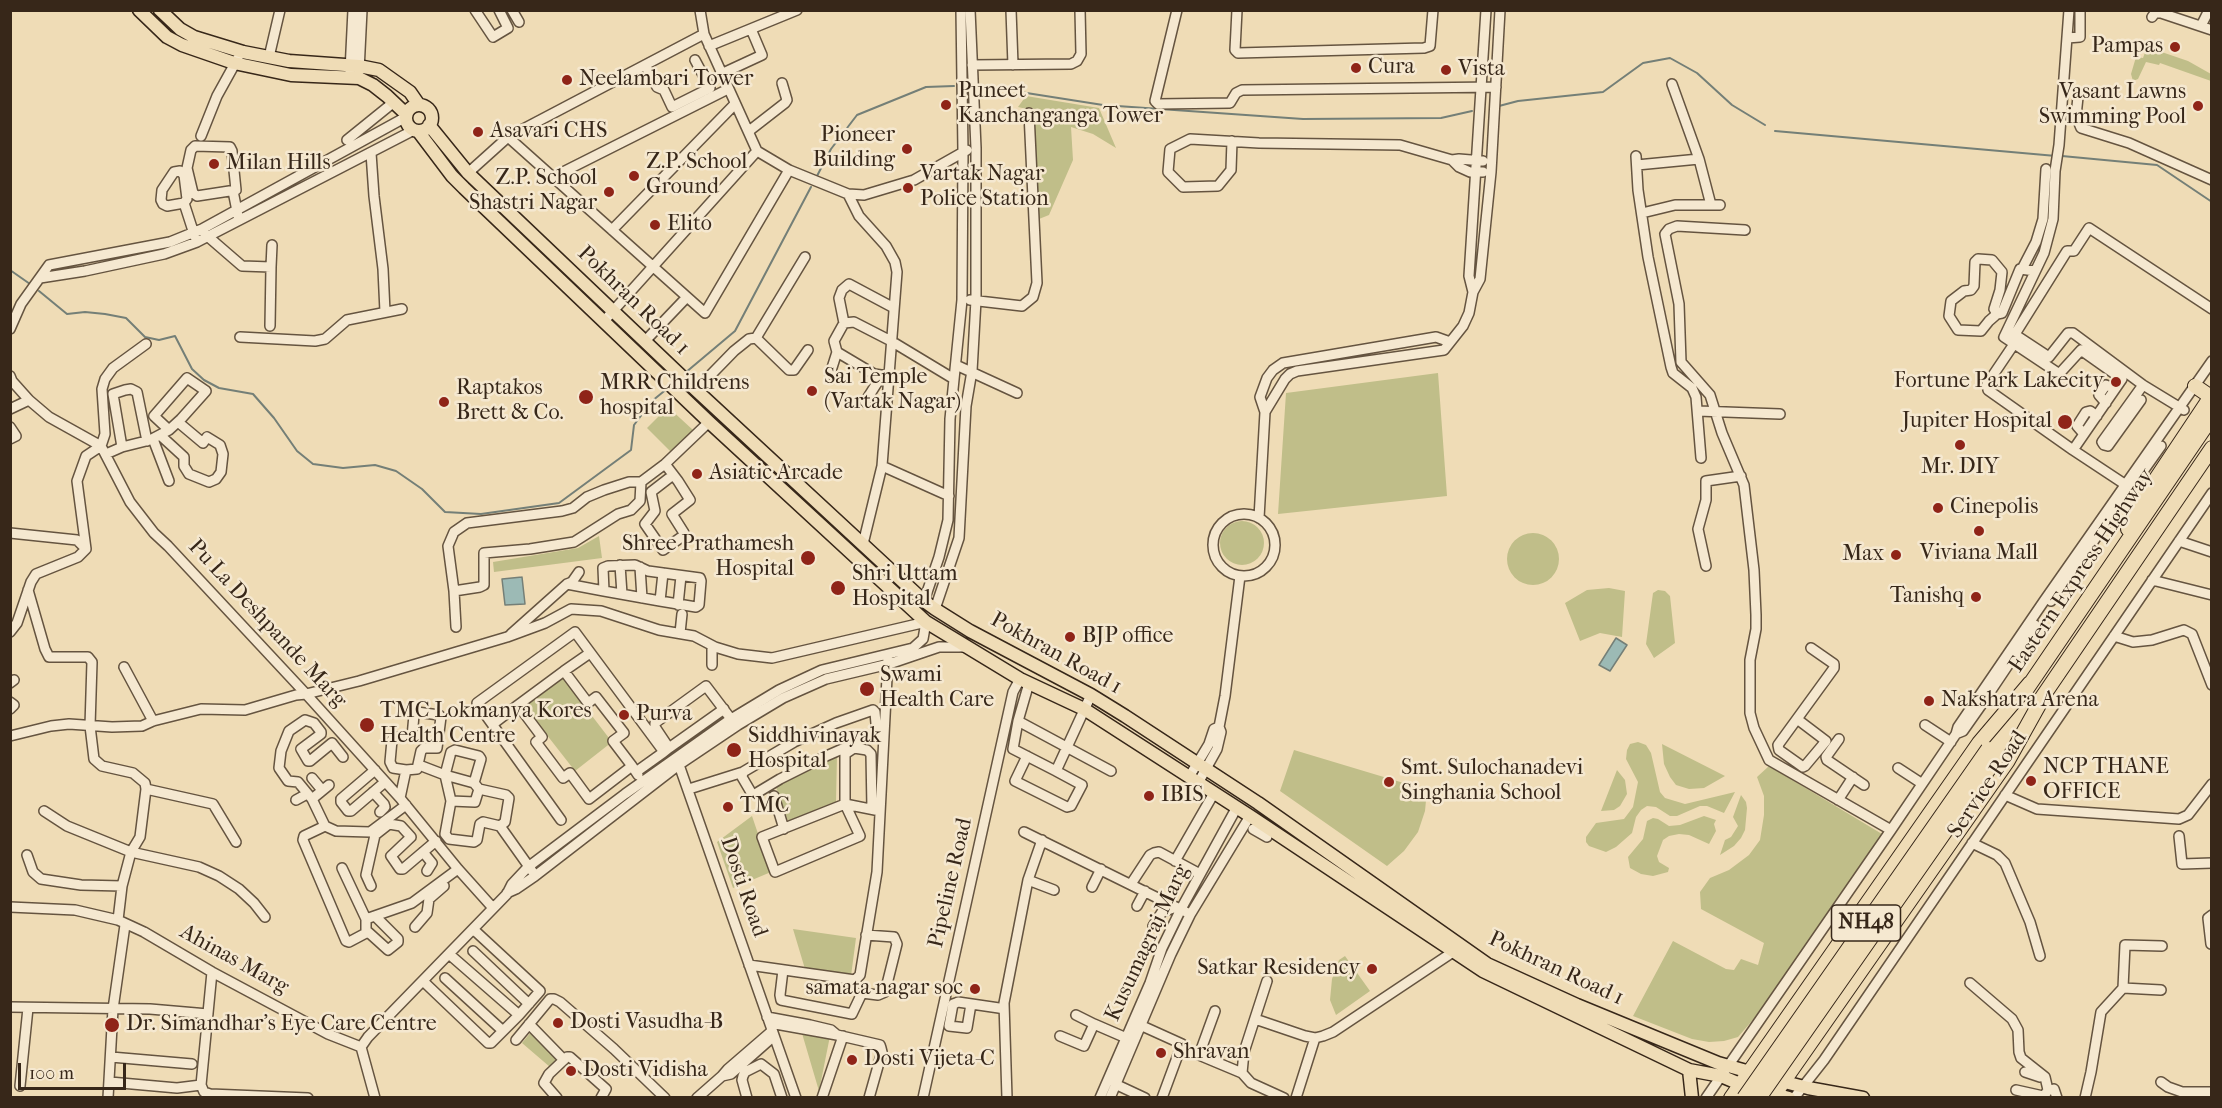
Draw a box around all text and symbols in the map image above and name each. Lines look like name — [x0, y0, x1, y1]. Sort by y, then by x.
place label: Pampas — [2091, 34, 2163, 60]
marker: Pampas — [2168, 40, 2182, 54]
place label: Cura — [1368, 55, 1415, 81]
place label: Vista — [1458, 57, 1505, 83]
marker: Cura — [1349, 61, 1363, 75]
marker: Vista — [1439, 63, 1453, 77]
place label: Neelambari Tower — [579, 67, 753, 93]
marker: Neelambari Tower — [560, 73, 574, 87]
place label: Puneet Kanchanganga Tower — [958, 79, 1163, 130]
place label: Vasant Lawns Swimming Pool — [2039, 80, 2186, 132]
marker: Puneet Kanchanganga Tower — [939, 98, 953, 112]
marker: Vasant Lawns Swimming Pool — [2191, 99, 2205, 113]
place label: Asavari CHS — [490, 119, 607, 145]
place label: Pioneer Building — [813, 123, 895, 174]
marker: Asavari CHS — [471, 125, 485, 139]
marker: Pioneer Building — [900, 142, 914, 156]
place label: Z.P. School Ground — [646, 150, 747, 202]
place label: Milan Hills — [226, 151, 331, 177]
marker: Milan Hills — [207, 157, 221, 171]
place label: Vartak Nagar Police Station — [920, 162, 1049, 214]
place label: Z.P. School Shastri Nagar — [469, 166, 597, 218]
marker: Z.P. School Ground — [627, 169, 641, 183]
marker: Vartak Nagar Police Station — [901, 181, 915, 195]
marker: Z.P. School Shastri Nagar — [602, 185, 616, 199]
place label: Elito — [667, 212, 712, 238]
marker: Elito — [648, 218, 662, 232]
street label: Pokhran Road 1 — [571, 241, 695, 361]
place label: Sai Temple (Vartak Nagar) — [824, 365, 961, 416]
place label: Fortune Park Lakecity — [1894, 369, 2104, 395]
place label: MRR Childrens hospital — [600, 371, 749, 422]
marker: Fortune Park Lakecity — [2109, 375, 2123, 389]
place label: Raptakos Brett & Co. — [456, 376, 564, 428]
marker: Sai Temple (Vartak Nagar) — [805, 384, 819, 398]
marker: MRR Childrens hospital — [577, 388, 595, 406]
marker: Raptakos Brett & Co. — [437, 395, 451, 409]
place label: Jupiter Hospital — [1902, 409, 2052, 435]
marker: Jupiter Hospital — [2056, 413, 2074, 431]
marker: Mr. DIY — [1953, 438, 1967, 452]
place label: Mr. DIY — [1921, 455, 1999, 481]
place label: Asiatic Arcade — [709, 461, 843, 487]
street label: Eastern Express Highway — [2004, 464, 2160, 678]
marker: Asiatic Arcade — [690, 467, 704, 481]
place label: Cinepolis — [1950, 495, 2038, 521]
marker: Cinepolis — [1931, 501, 1945, 515]
marker: Viviana Mall — [1972, 524, 1986, 538]
place label: Shree Prathamesh Hospital — [622, 532, 794, 584]
street label: Pu La Deshpande Marg — [182, 534, 352, 714]
place label: Viviana Mall — [1920, 541, 2038, 567]
place label: Max — [1842, 542, 1884, 568]
marker: Max — [1889, 548, 1903, 562]
marker: Shree Prathamesh Hospital — [799, 549, 817, 567]
place label: Shri Uttam Hospital — [852, 562, 958, 614]
marker: Shri Uttam Hospital — [829, 579, 847, 597]
place label: Tanishq — [1890, 584, 1964, 610]
marker: Tanishq — [1969, 590, 1983, 604]
street label: Pokhran Road 1 — [986, 607, 1126, 701]
place label: BJP office — [1082, 624, 1173, 650]
marker: BJP office — [1063, 630, 1077, 644]
place label: Swami Health Care — [880, 663, 994, 714]
marker: Swami Health Care — [858, 680, 876, 698]
place label: Nakshatra Arena — [1941, 688, 2099, 714]
marker: Nakshatra Arena — [1922, 694, 1936, 708]
place label: TMC Lokmanya Kores Health Centre — [380, 699, 592, 750]
place label: Purva — [636, 702, 692, 728]
marker: Purva — [617, 708, 631, 722]
marker: TMC Lokmanya Kores Health Centre — [358, 716, 376, 734]
place label: Siddhivinayak Hospital — [748, 724, 881, 776]
street label: Service Road — [1943, 727, 2033, 843]
marker: Siddhivinayak Hospital — [725, 741, 743, 759]
place label: NCP THANE OFFICE — [2043, 755, 2169, 806]
place label: Smt. Sulochanadevi Singhania School — [1401, 756, 1583, 807]
marker: NCP THANE OFFICE — [2024, 774, 2038, 788]
marker: Smt. Sulochanadevi Singhania School — [1382, 775, 1396, 789]
place label: IBIS — [1161, 783, 1204, 809]
marker: IBIS — [1142, 789, 1156, 803]
place label: TMC — [740, 794, 790, 820]
marker: TMC — [721, 800, 735, 814]
street label: Pipeline Road — [923, 816, 979, 950]
street label: Dosti Road — [714, 833, 772, 941]
street label: Kusumagraj Marg — [1100, 860, 1196, 1026]
road number: NH48 — [1832, 905, 1900, 941]
street label: Ahinas Marg — [175, 919, 293, 1001]
street label: Pokhran Road 1 — [1484, 926, 1628, 1012]
place label: Satkar Residency — [1197, 956, 1360, 982]
marker: Satkar Residency — [1365, 962, 1379, 976]
place label: samata nagar soc — [806, 976, 963, 1002]
marker: samata nagar soc — [968, 982, 982, 996]
place label: Dosti Vasudha-B — [570, 1010, 723, 1036]
place label: Dr. Simandhar's Eye Care Centre — [126, 1012, 437, 1038]
marker: Dr. Simandhar's Eye Care Centre — [103, 1016, 121, 1034]
marker: Dosti Vasudha-B — [551, 1016, 565, 1030]
place label: Shravan — [1173, 1040, 1250, 1066]
marker: Shravan — [1154, 1046, 1168, 1060]
place label: Dosti Vijeta-C — [864, 1047, 995, 1073]
scale bar — [21, 1051, 129, 1089]
marker: Dosti Vijeta-C — [845, 1053, 859, 1067]
place label: Dosti Vidisha — [583, 1058, 708, 1084]
text: 100 m — [29, 1063, 74, 1084]
marker: Dosti Vidisha — [564, 1064, 578, 1078]

